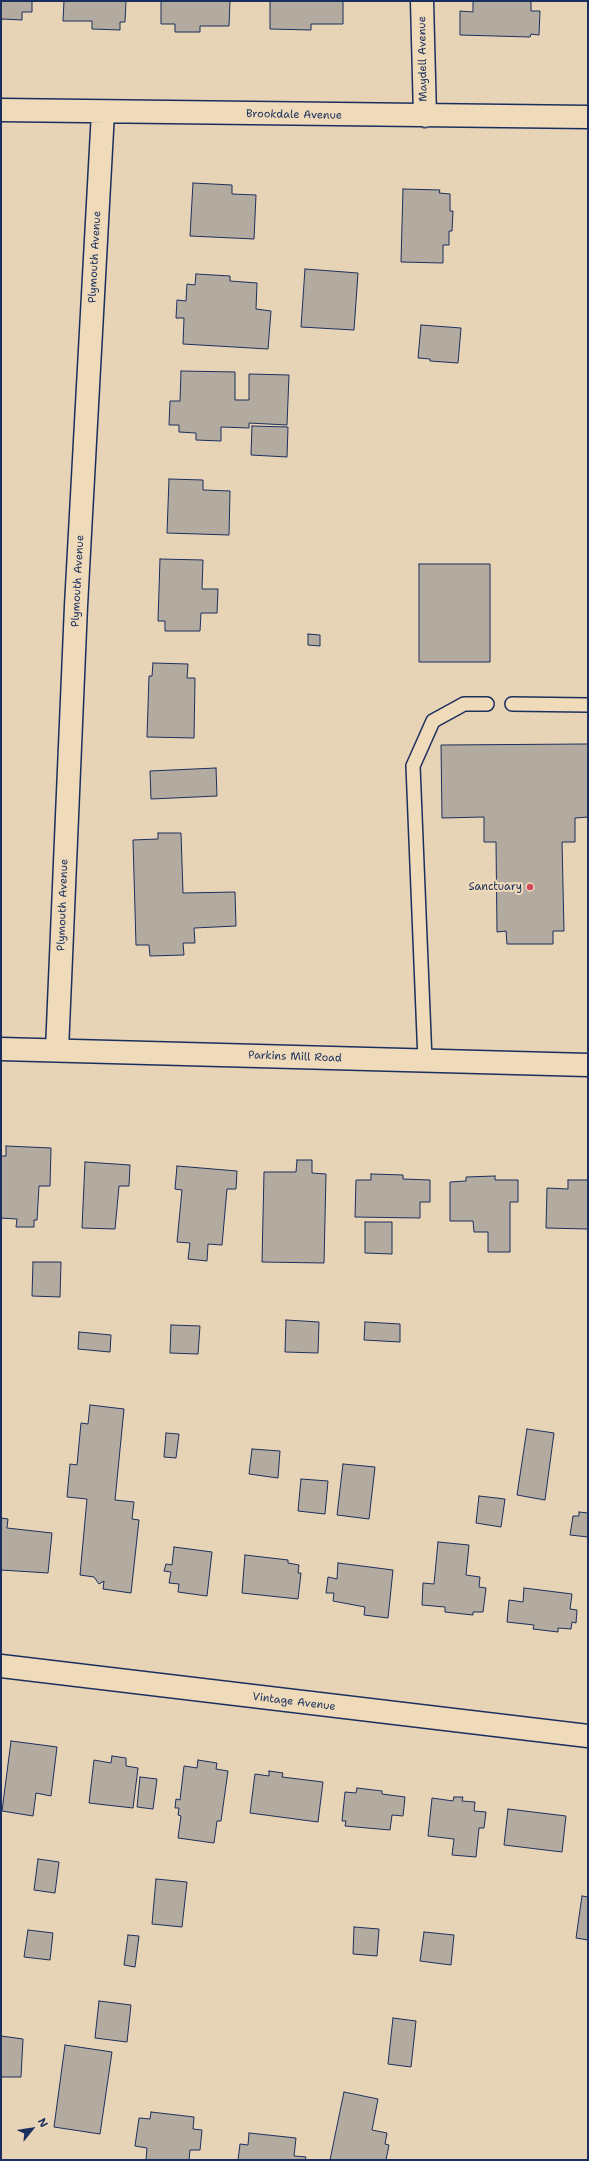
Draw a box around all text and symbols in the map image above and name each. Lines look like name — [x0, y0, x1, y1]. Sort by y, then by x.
street label: Maydell Avenue — [416, 16, 430, 102]
street label: Brookdale Avenue — [246, 108, 342, 122]
street label: Plymouth Avenue — [86, 211, 104, 303]
street label: Plymouth Avenue — [69, 535, 87, 627]
street label: Plymouth Avenue — [55, 859, 71, 951]
place label: Sanctuary — [469, 880, 522, 894]
marker: Sanctuary — [525, 882, 535, 892]
street label: Parkins Mill Road — [248, 1049, 342, 1065]
street label: Vintage Avenue — [252, 1690, 336, 1714]
north arrow — [12, 2109, 52, 2149]
text: N — [34, 2115, 52, 2130]

